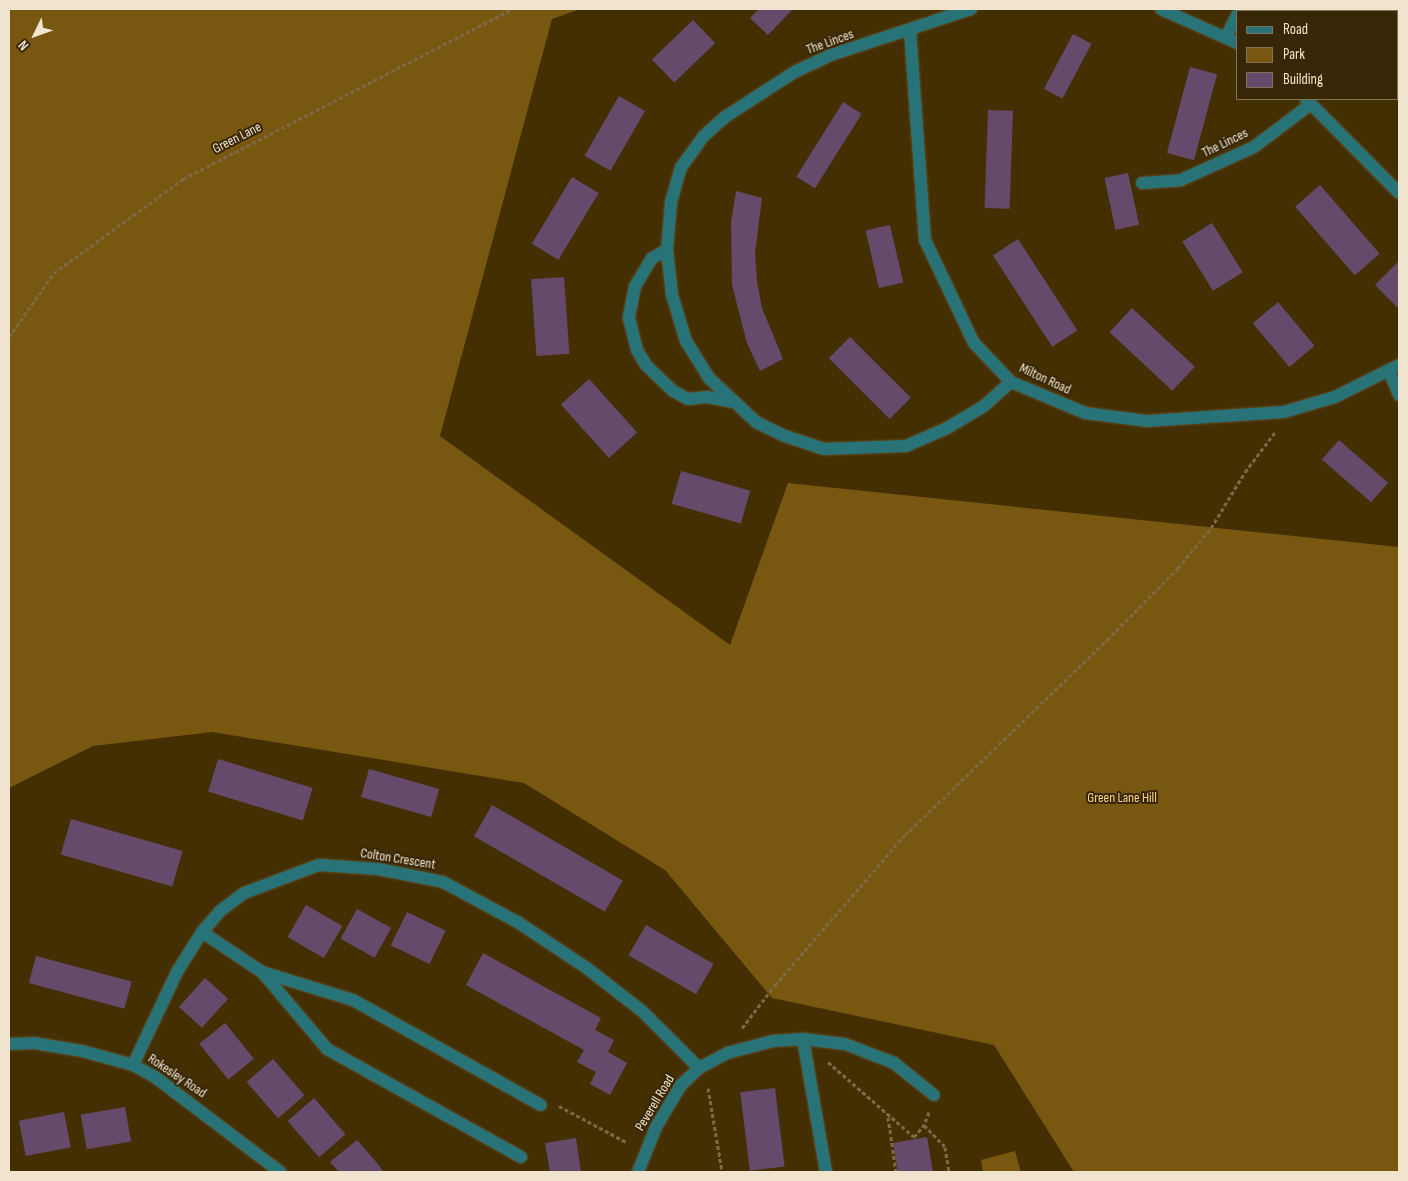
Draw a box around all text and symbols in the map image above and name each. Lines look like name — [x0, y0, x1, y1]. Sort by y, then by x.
north arrow — [10, 10, 60, 60]
legend — [1236, 10, 1398, 100]
text: Road — [1283, 20, 1308, 39]
street label: The Linces — [804, 26, 856, 58]
text: N — [15, 37, 32, 54]
text: Park — [1283, 45, 1305, 64]
text: Building — [1283, 70, 1323, 89]
street label: Green Lane — [210, 119, 264, 157]
street label: The Linces — [1199, 125, 1251, 161]
street label: Milton Road — [1017, 360, 1073, 398]
park label: Green Lane Hill — [1087, 790, 1157, 806]
street label: Colton Crescent — [359, 845, 437, 873]
street label: Rokesley Road — [145, 1050, 209, 1102]
street label: Peverell Road — [632, 1072, 678, 1134]

